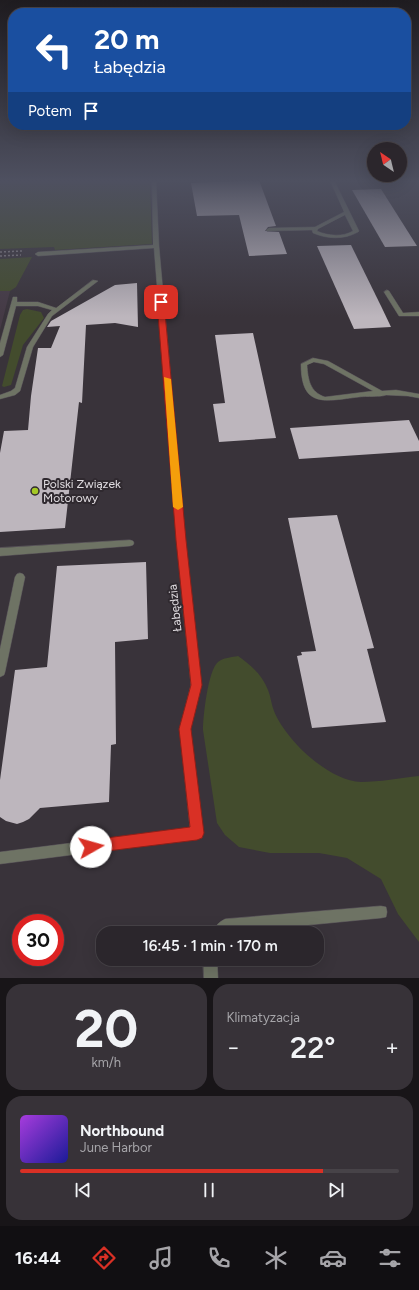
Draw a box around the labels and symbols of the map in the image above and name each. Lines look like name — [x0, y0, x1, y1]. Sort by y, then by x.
north arrow — [367, 142, 407, 182]
pin — [144, 285, 178, 319]
place label: Polski Związek Motorowy — [43, 477, 121, 505]
marker: Polski Związek Motorowy — [30, 486, 40, 496]
street label: Łabędzia — [166, 584, 184, 632]
position arrow — [70, 826, 112, 868]
speed limit sign: 30 — [12, 914, 64, 966]

